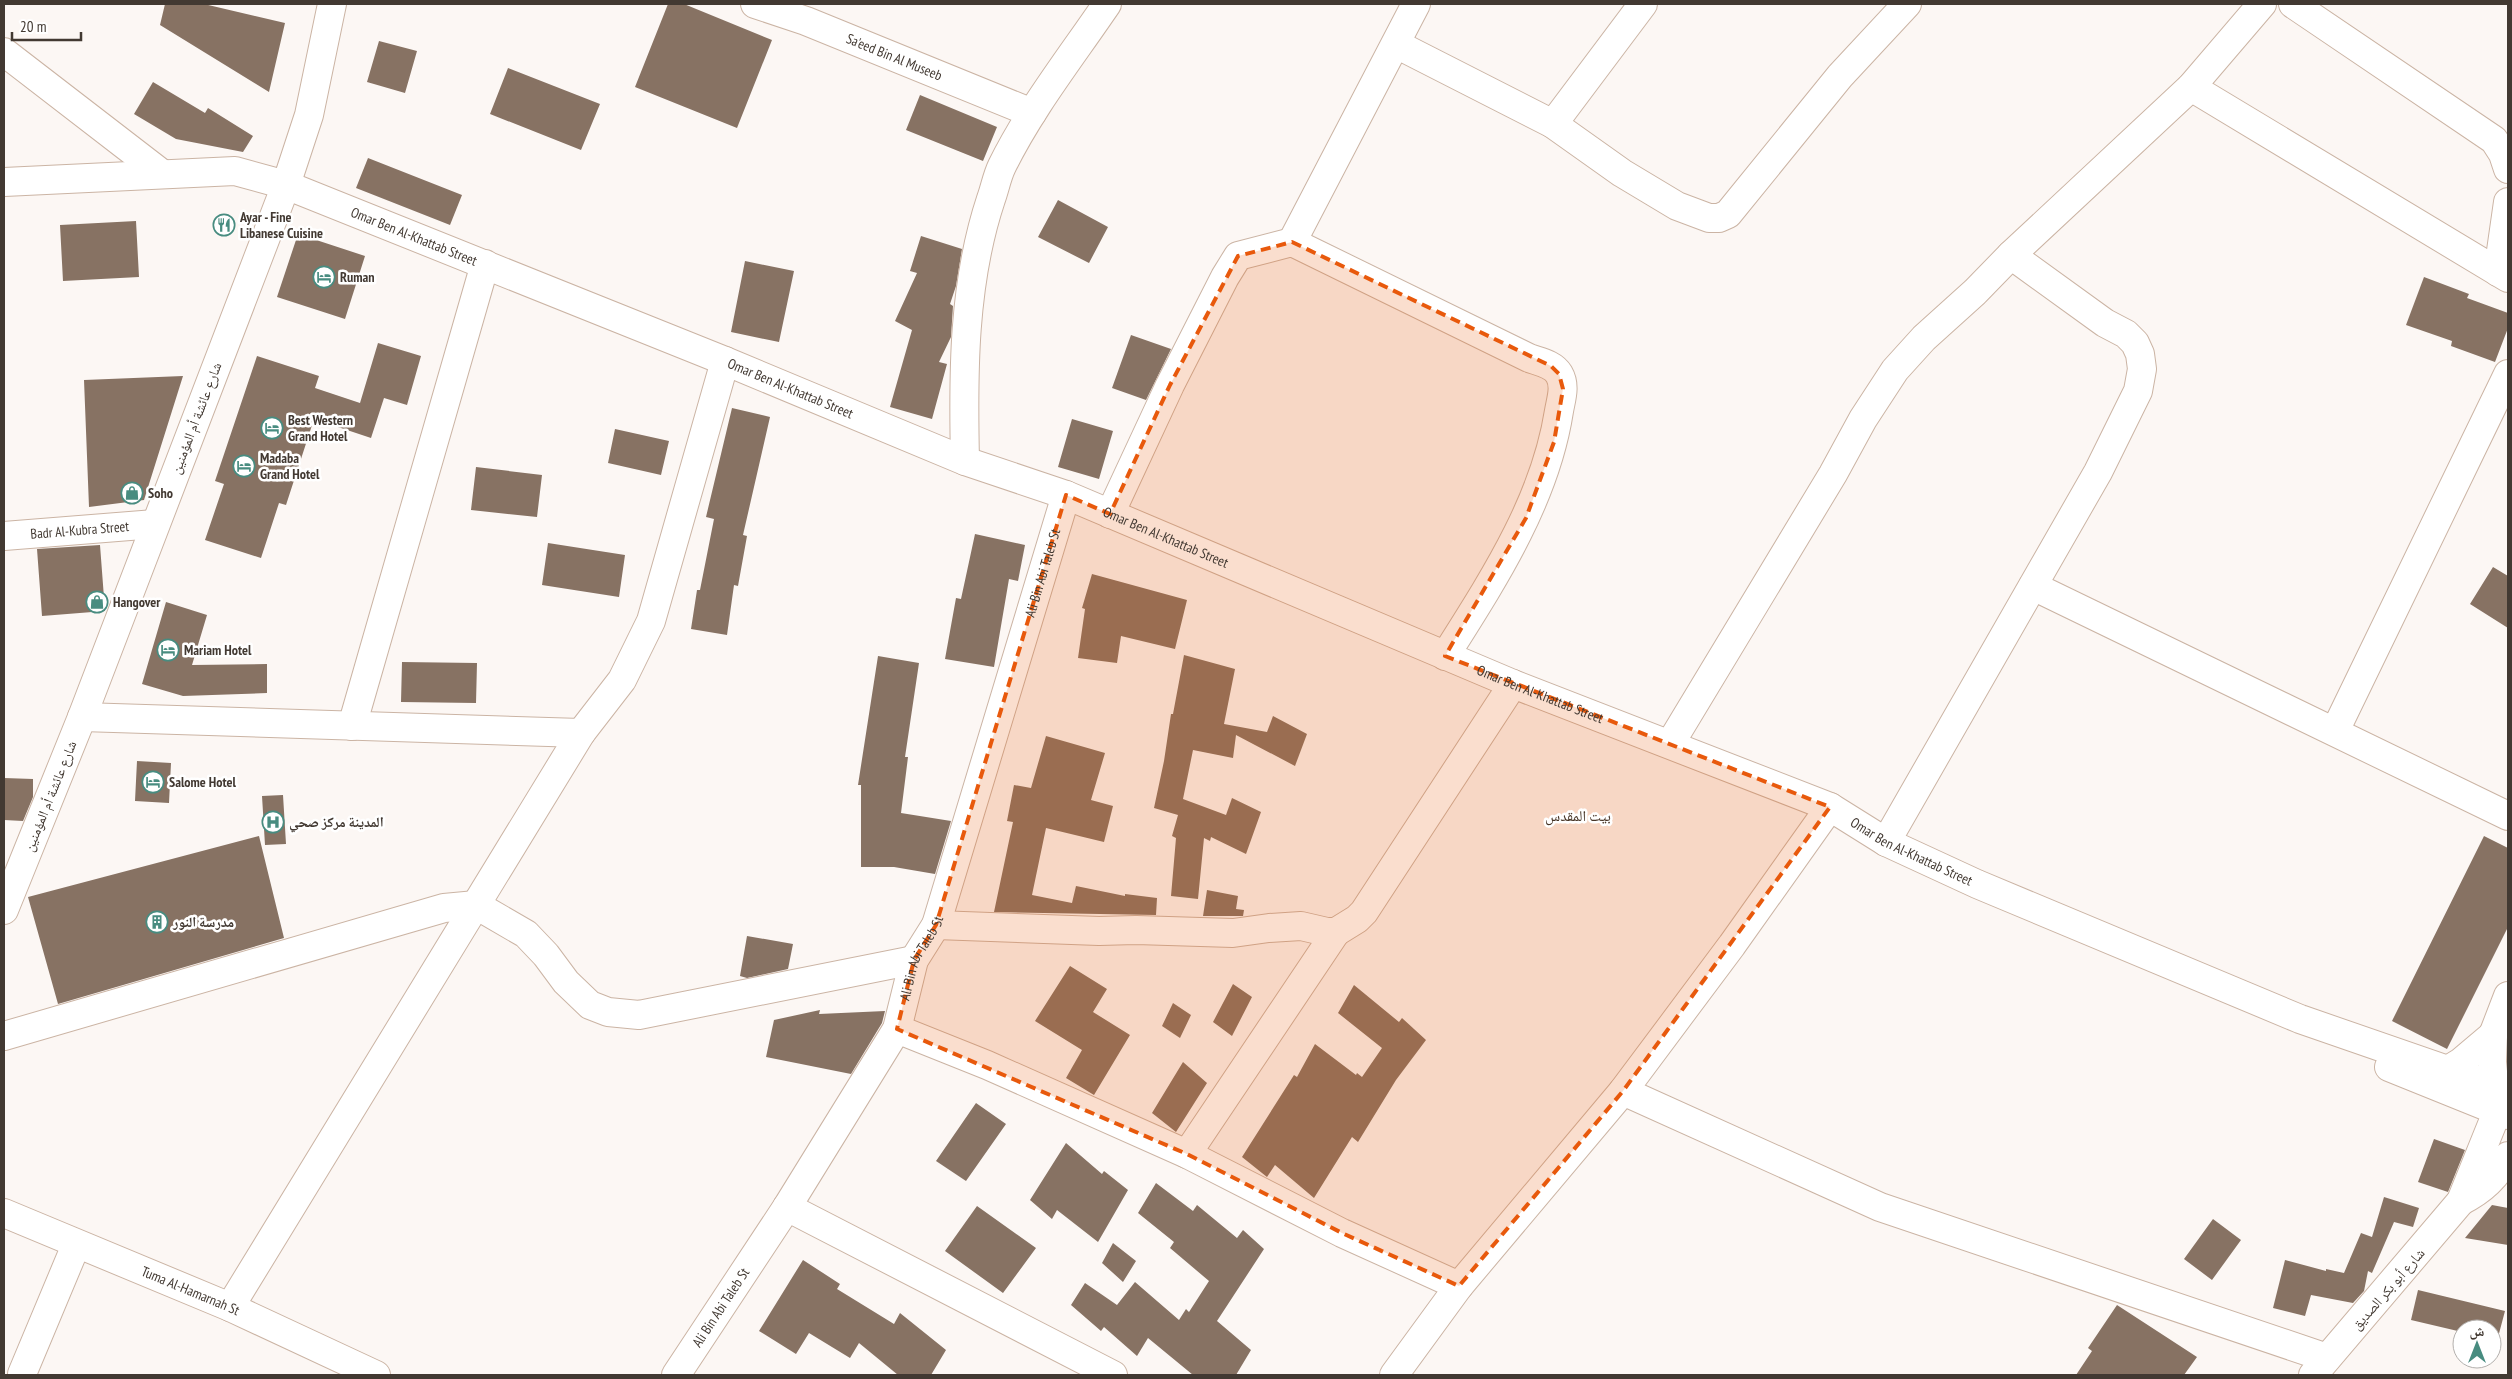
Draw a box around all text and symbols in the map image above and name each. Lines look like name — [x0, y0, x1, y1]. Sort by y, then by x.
scale bar — [12, 10, 81, 42]
text: 20 m — [20, 17, 46, 36]
street label: Sa'eed Bin Al Museeb — [844, 29, 945, 84]
street label: Omar Ben Al-Khattab Street — [348, 203, 480, 270]
place label: Ayar - Fine Libanese Cuisine — [239, 208, 323, 242]
restaurant icon: Ayar - Fine Libanese Cuisine — [212, 213, 236, 237]
hotel icon: Ruman — [312, 265, 336, 289]
place label: Ruman — [340, 268, 375, 286]
street label: Omar Ben Al-Khattab Street — [725, 354, 856, 422]
street label: شارع عائشة أم المؤمنين — [166, 360, 226, 477]
place label: Best Western Grand Hotel — [288, 411, 353, 445]
hotel icon: Best Western Grand Hotel — [260, 416, 284, 440]
place label: Madaba Grand Hotel — [260, 449, 320, 483]
hotel icon: Madaba Grand Hotel — [232, 454, 256, 478]
shop icon: Soho — [120, 481, 144, 505]
place label: Soho — [148, 484, 173, 502]
street label: Omar Ben Al-Khattab Street — [1100, 503, 1231, 572]
street label: Badr Al-Kubra Street — [30, 517, 130, 543]
street label: Ali Bin Abi Taleb St — [1021, 526, 1064, 619]
shop icon: Hangover — [85, 590, 109, 614]
place label: Hangover — [113, 593, 161, 611]
hotel icon: Mariam Hotel — [156, 638, 180, 662]
place label: Mariam Hotel — [184, 641, 252, 659]
street label: Omar Ben Al-Khattab Street — [1474, 661, 1606, 727]
street label: شارع عائشة أم المؤمنين — [20, 738, 81, 855]
hotel icon: Salome Hotel — [141, 770, 165, 794]
place label: Salome Hotel — [169, 773, 236, 791]
district label: بيت المقدس — [1545, 806, 1611, 826]
hospital icon: المدينة مركز صحي — [261, 810, 285, 834]
place label: المدينة مركز صحي — [289, 813, 384, 833]
street label: Omar Ben Al-Khattab Street — [1847, 813, 1975, 890]
building icon: مدرسة النور — [145, 910, 169, 934]
place label: مدرسة النور — [172, 913, 234, 931]
street label: Ali Bin Abi Taleb St — [895, 914, 947, 1002]
street label: شارع أبو بكر الصديق — [2347, 1244, 2429, 1334]
street label: Tuma Al-Hamarnah St — [139, 1262, 243, 1319]
street label: Ali Bin Abi Taleb St — [688, 1264, 753, 1350]
north arrow — [2452, 1319, 2502, 1369]
text: ش — [2470, 1322, 2485, 1340]

